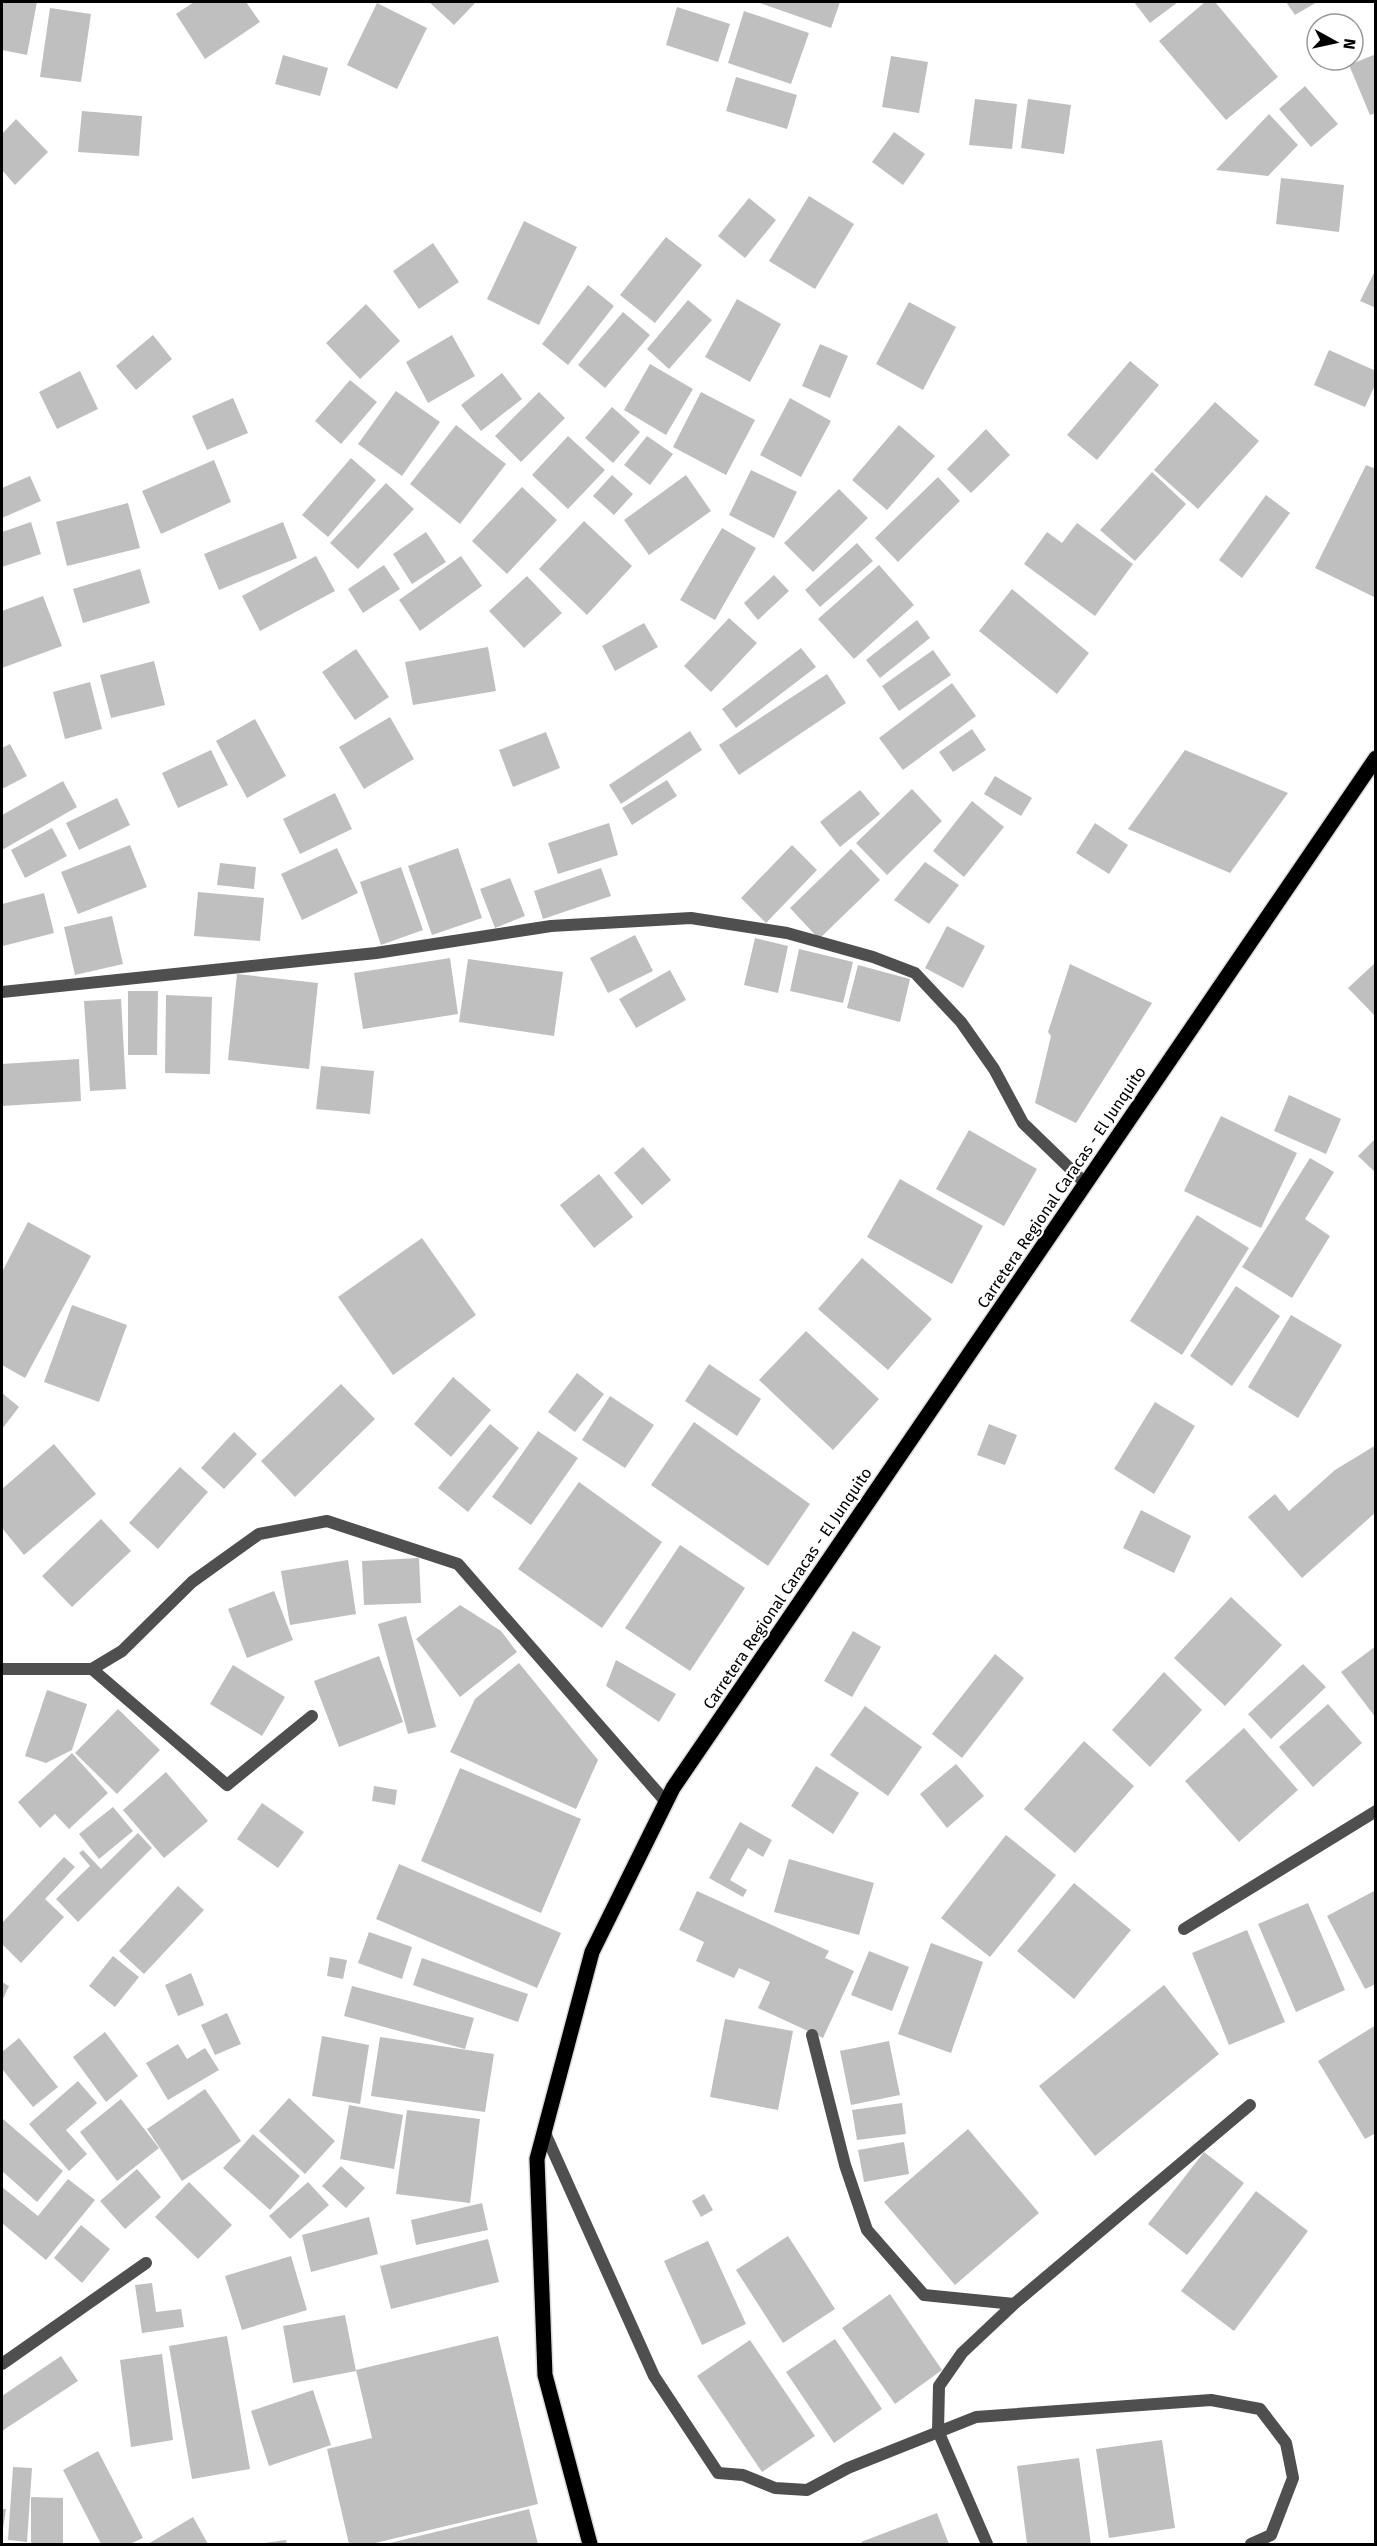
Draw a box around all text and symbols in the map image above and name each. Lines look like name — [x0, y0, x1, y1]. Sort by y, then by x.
north arrow — [1305, 12, 1365, 72]
text: N — [1339, 37, 1360, 51]
street label: Carretera Regional Caracas - El Junquito — [973, 1063, 1150, 1312]
street label: Carretera Regional Caracas - El Junquito — [699, 1464, 876, 1713]

